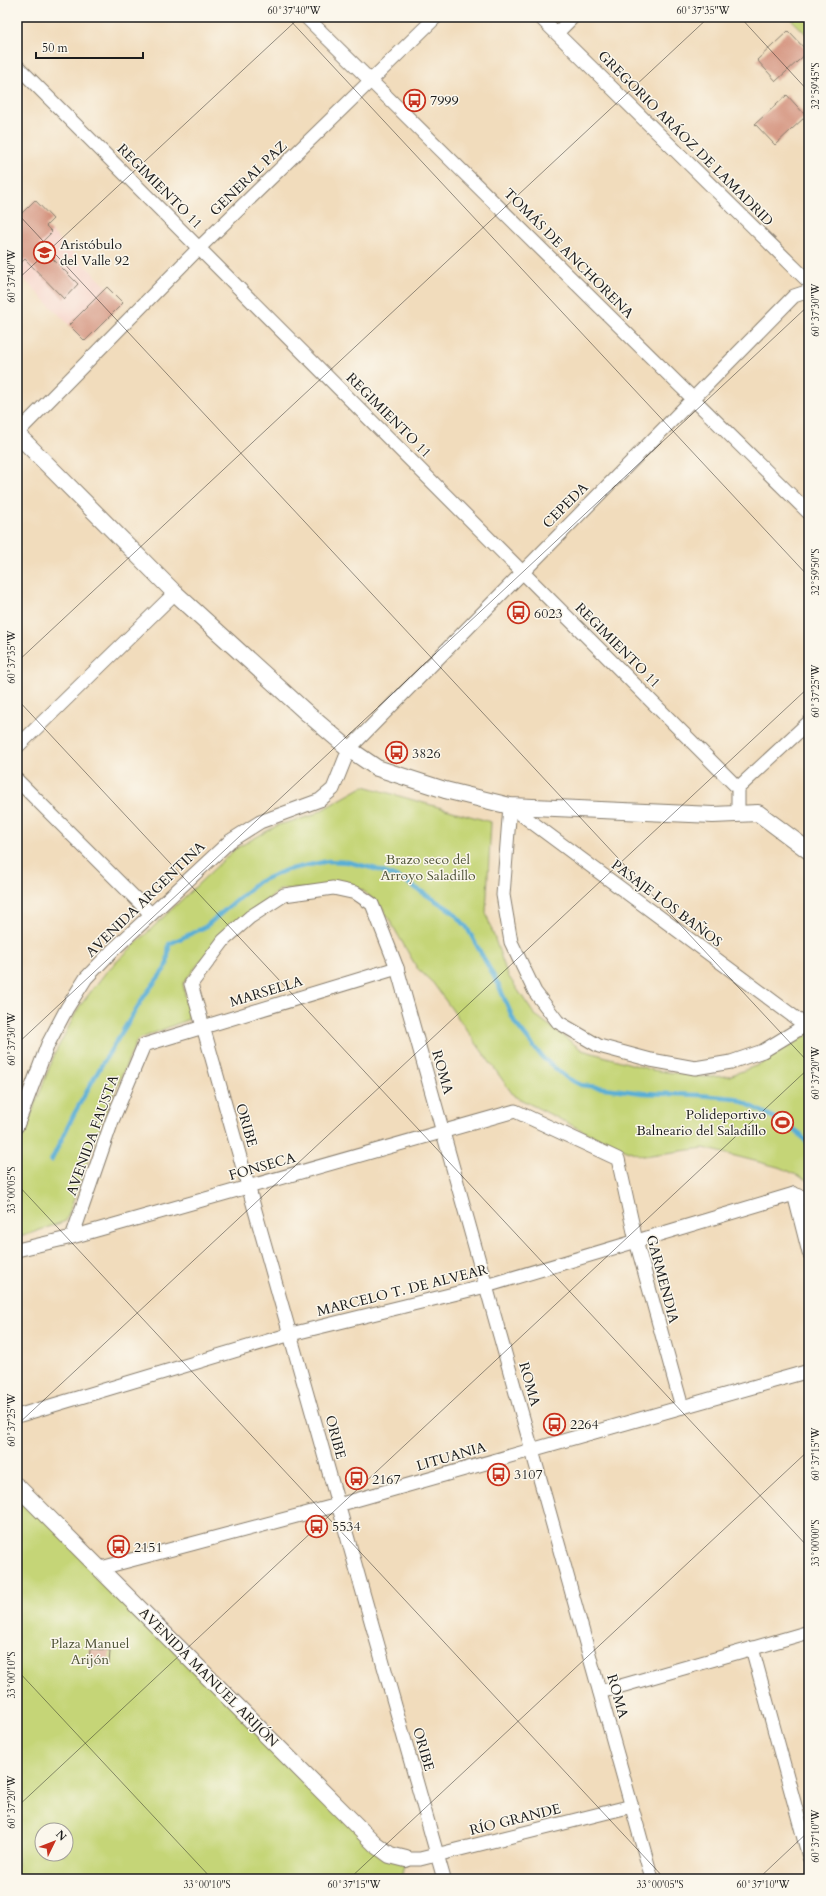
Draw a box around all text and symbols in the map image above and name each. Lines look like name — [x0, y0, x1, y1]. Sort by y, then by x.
text: 60°37'40"W — [267, 4, 322, 18]
text: 60°37'35"W — [676, 4, 731, 18]
scale bar — [36, 34, 143, 60]
text: 50 m — [42, 40, 69, 56]
street label: GREGORIO ARÁOZ DE LAMADRID — [594, 46, 778, 230]
text: 32°59'45"S — [809, 62, 823, 110]
bus stop icon: 7999 — [401, 87, 427, 113]
place label: 7999 — [430, 91, 459, 110]
street label: GENERAL PAZ — [206, 137, 291, 220]
street label: REGIMIENTO 11 — [113, 140, 206, 233]
street label: TOMÁS DE ANCHORENA — [499, 184, 638, 323]
place label: Aristóbulo del Valle 92 — [60, 235, 129, 270]
school or university icon: Aristóbulo del Valle 92 — [32, 239, 58, 265]
text: 60°37'40"W — [5, 248, 19, 303]
text: 60°37'30"W — [809, 282, 823, 337]
street label: REGIMIENTO 11 — [342, 369, 435, 462]
street label: CEPEDA — [538, 478, 592, 532]
text: 32°59'50"S — [809, 548, 823, 596]
street label: REGIMIENTO 11 — [571, 599, 664, 692]
bus stop icon: 6023 — [505, 600, 531, 626]
place label: 6023 — [534, 604, 563, 623]
text: 60°37'35"W — [5, 629, 19, 684]
text: 60°37'25"W — [809, 663, 823, 718]
bus stop icon: 3826 — [384, 740, 410, 766]
place label: 3826 — [412, 744, 441, 763]
street label: AVENIDA ARGENTINA — [82, 837, 209, 961]
park label: Brazo seco del Arroyo Saladillo — [380, 850, 476, 885]
street label: PASAJE LOS BAÑOS — [607, 855, 726, 951]
street label: MARSELLA — [227, 971, 305, 1012]
text: 60°37'30"W — [5, 1011, 19, 1066]
text: 60°37'20"W — [809, 1045, 823, 1100]
street label: ROMA — [427, 1048, 458, 1096]
street label: AVENIDA FAUSTA — [62, 1072, 123, 1198]
street label: ORIBE — [231, 1101, 262, 1150]
place label: Polideportivo Balneario del Saladillo — [636, 1105, 766, 1140]
sports icon: Polideportivo Balneario del Saladillo — [769, 1109, 795, 1135]
street label: FONSECA — [227, 1148, 298, 1185]
text: 33°00'05"S — [5, 1166, 19, 1214]
street label: GARMENDIA — [642, 1233, 683, 1325]
street label: MARCELO T. DE ALVEAR — [315, 1260, 490, 1321]
street label: ROMA — [514, 1360, 545, 1408]
text: 60°37'25"W — [5, 1392, 19, 1447]
bus stop icon: 2264 — [542, 1411, 568, 1437]
street label: ORIBE — [321, 1413, 351, 1462]
place label: 2264 — [570, 1415, 599, 1434]
text: 60°37'15"W — [809, 1426, 823, 1481]
street label: LITUANIA — [414, 1437, 488, 1475]
bus stop icon: 3107 — [485, 1461, 511, 1487]
place label: 3107 — [514, 1465, 543, 1484]
bus stop icon: 2167 — [343, 1466, 369, 1492]
place label: 2167 — [372, 1470, 401, 1489]
bus stop icon: 5534 — [303, 1513, 329, 1539]
place label: 5534 — [332, 1517, 361, 1536]
text: 33°00'00"S — [809, 1519, 823, 1567]
bus stop icon: 2151 — [106, 1534, 132, 1560]
place label: 2151 — [134, 1538, 163, 1557]
street label: AVENIDA MANUEL ARIJÓN — [135, 1603, 283, 1751]
park label: Plaza Manuel Arijón — [51, 1634, 130, 1669]
text: 33°00'10"S — [5, 1651, 19, 1699]
street label: ROMA — [602, 1672, 633, 1720]
street label: ORIBE — [408, 1725, 439, 1774]
text: 60°37'20"W — [5, 1774, 19, 1829]
street label: RÍO GRANDE — [468, 1799, 563, 1840]
text: 60°37'10"W — [809, 1808, 823, 1863]
north arrow — [34, 1822, 74, 1862]
text: N — [52, 1827, 70, 1844]
text: 33°00'10"S — [183, 1878, 231, 1892]
text: 60°37'15"W — [327, 1878, 382, 1892]
text: 33°00'05"S — [636, 1878, 684, 1892]
text: 60°37'10"W — [736, 1878, 791, 1892]

